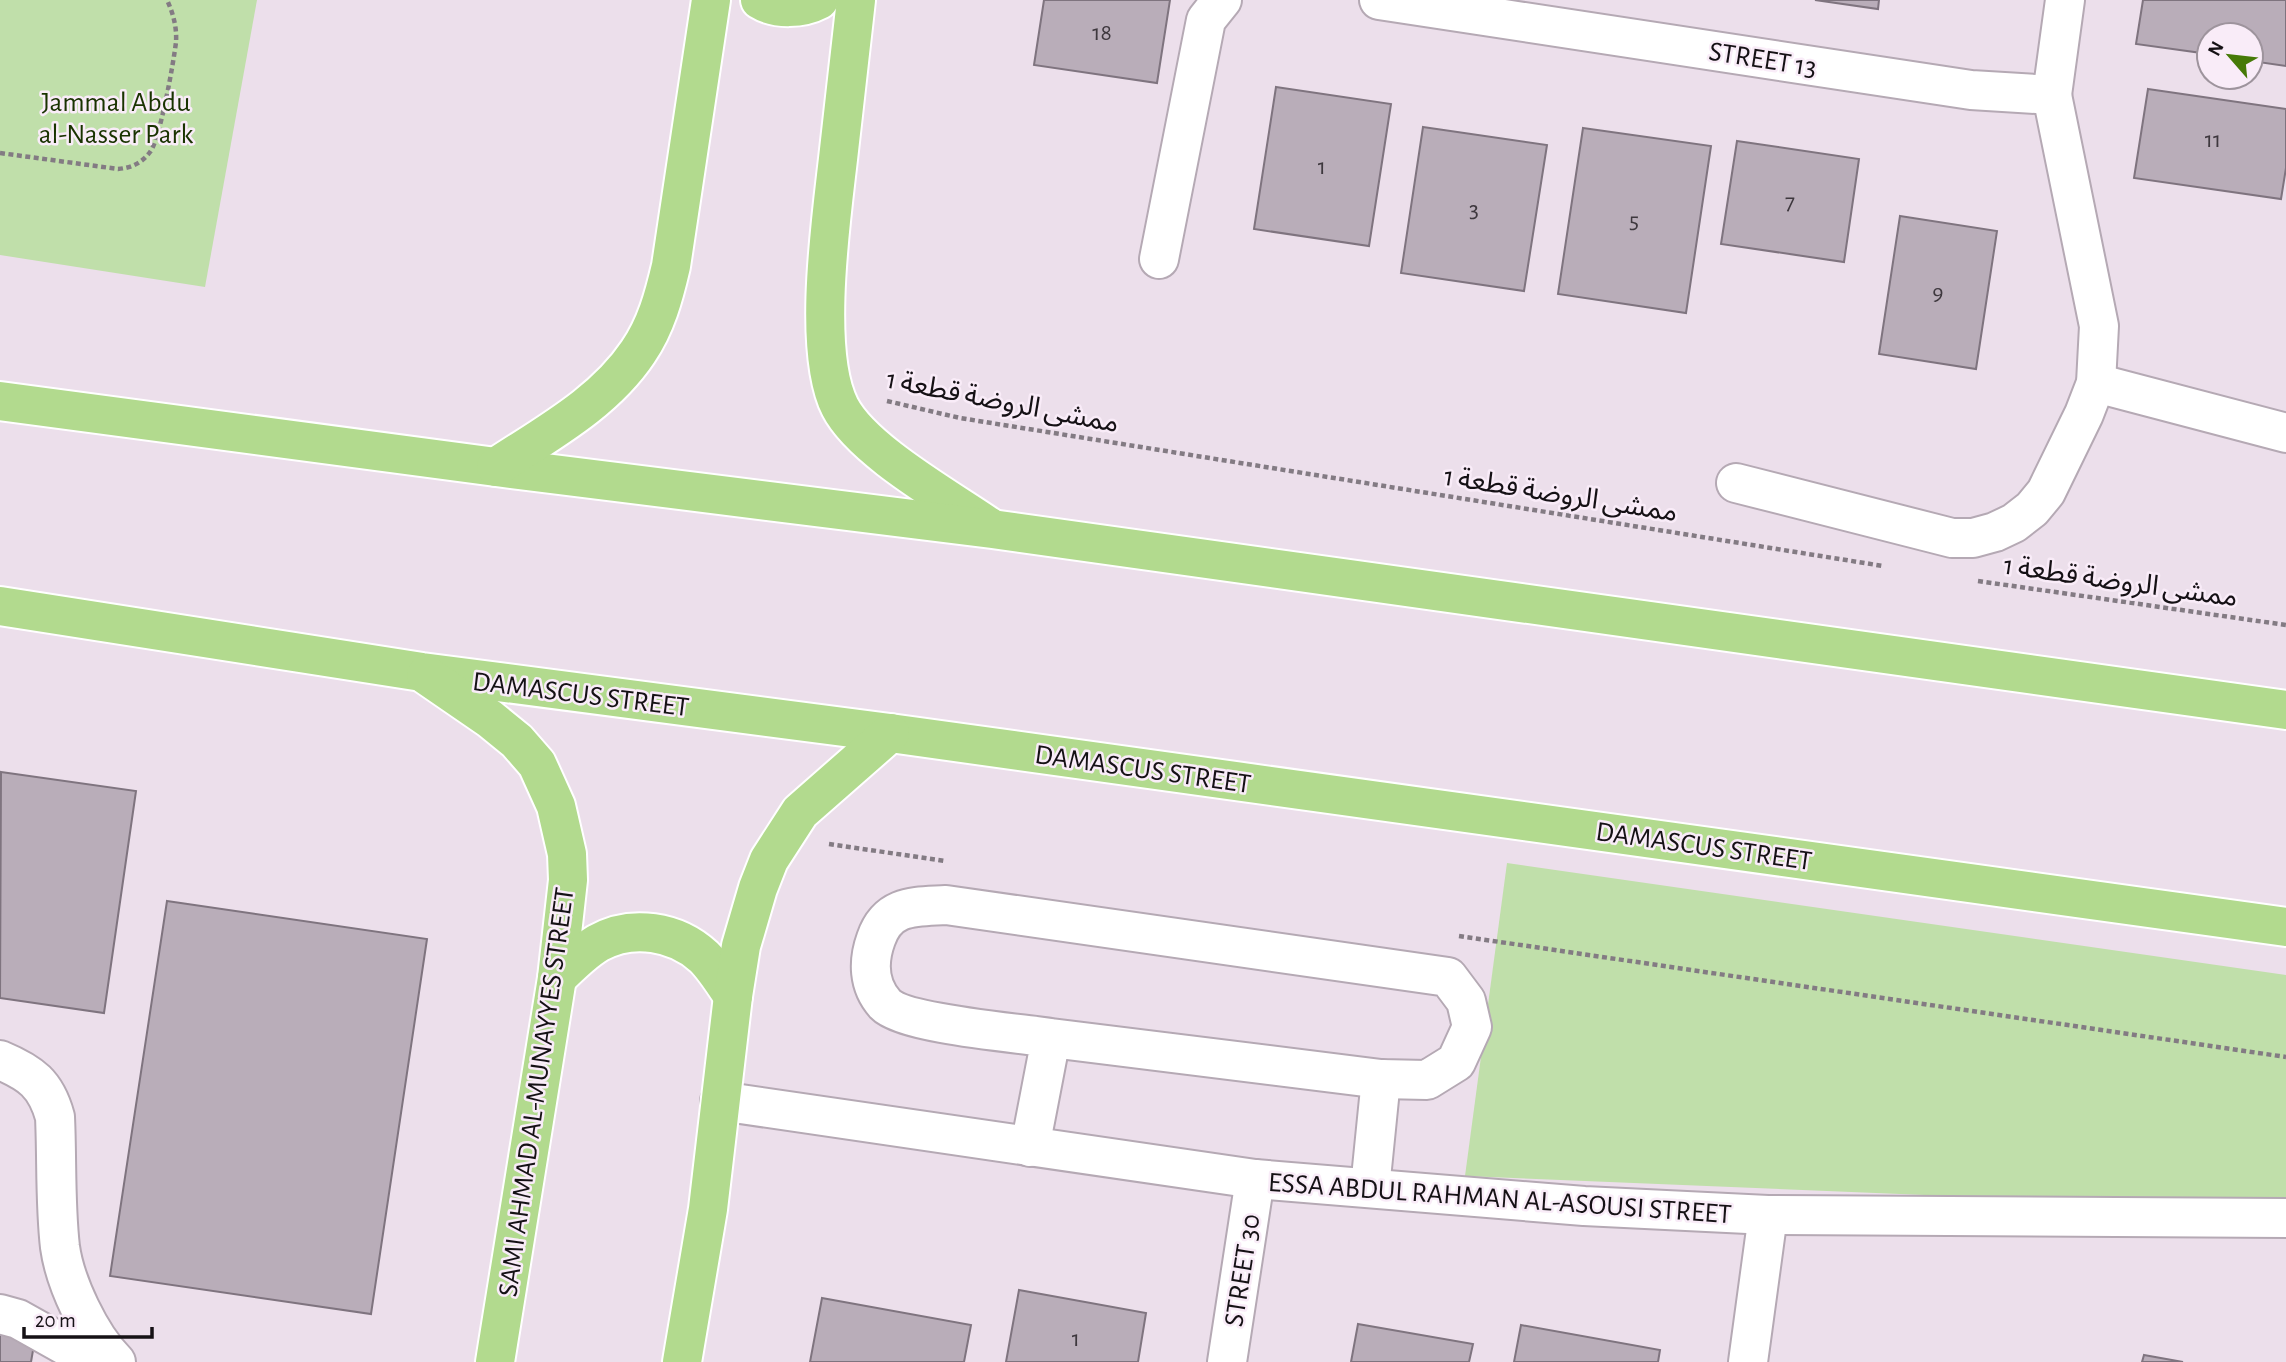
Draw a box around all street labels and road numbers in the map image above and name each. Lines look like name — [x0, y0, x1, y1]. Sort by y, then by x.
street label: STREET 13 — [1707, 38, 1818, 82]
street label: ممشى الروضة قطعة 1 — [884, 366, 1121, 439]
street label: ممشى الروضة قطعة 1 — [1442, 463, 1679, 528]
street label: ممشى الروضة قطعة 1 — [2002, 552, 2239, 613]
street label: DAMASCUS STREET — [471, 668, 691, 722]
street label: DAMASCUS STREET — [1033, 741, 1253, 799]
street label: DAMASCUS STREET — [1594, 818, 1814, 876]
street label: SAMI AHMAD AL-MUNAYYES STREET — [494, 886, 580, 1299]
street label: ESSA ABDUL RAHMAN AL-ASOUSI STREET — [1267, 1169, 1733, 1229]
street label: STREET 30 — [1220, 1212, 1266, 1329]

